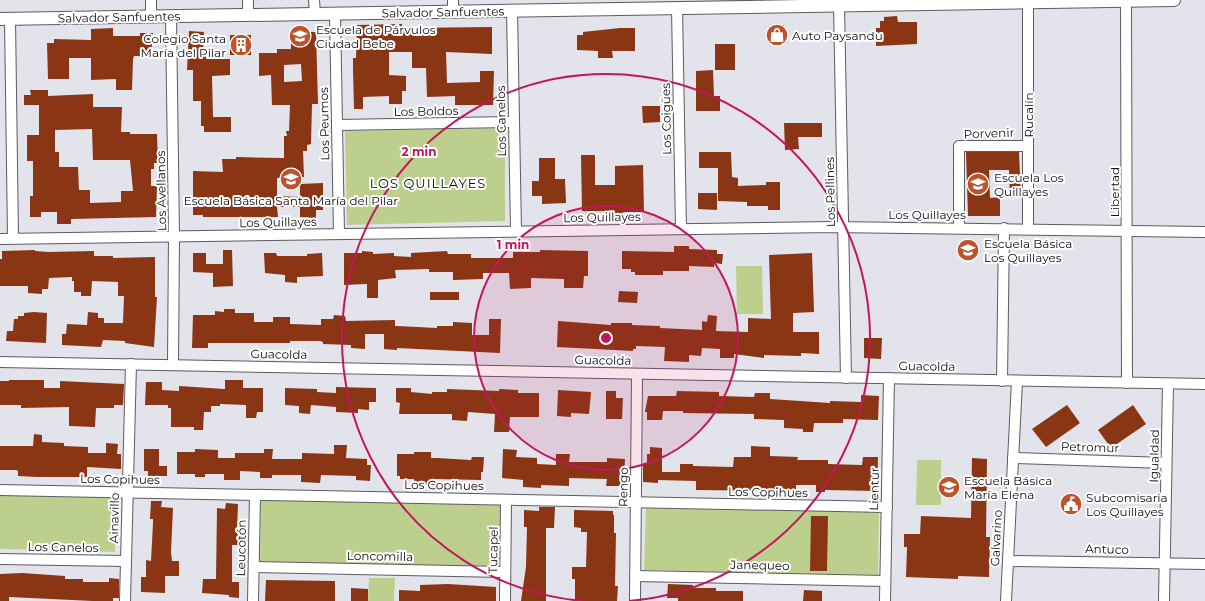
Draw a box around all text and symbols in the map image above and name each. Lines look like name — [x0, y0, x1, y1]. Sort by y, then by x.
street label: Salvador Sanfuentes — [382, 3, 504, 21]
street label: Salvador Sanfuentes — [58, 8, 180, 26]
place label: Escuela de Párvulos Ciudad Bebe — [316, 22, 436, 51]
shop icon: Auto Paysandu — [764, 22, 790, 48]
school or university icon: Escuela de Párvulos Ciudad Bebe — [287, 23, 313, 49]
place label: Auto Paysandu — [792, 28, 883, 43]
place label: Colegio Santa María del Pilar — [141, 31, 226, 60]
building icon: Colegio Santa María del Pilar — [228, 32, 254, 58]
street label: Los Coigües — [658, 83, 674, 155]
street label: Los Canelos — [493, 85, 509, 157]
street label: Los Peumos — [316, 87, 332, 161]
street label: Rucalín — [1021, 92, 1036, 138]
street label: Los Boldos — [393, 103, 459, 119]
street label: Porvenir — [963, 125, 1015, 141]
text: 2 min — [402, 144, 436, 159]
street label: Los Avellanos — [153, 151, 169, 231]
street label: Los Pellines — [822, 157, 838, 227]
school or university icon: Escuela Básica Santa María del Pilar — [278, 166, 304, 192]
street label: Libertad — [1107, 167, 1122, 217]
place label: Escuela Los Quillayes — [994, 170, 1064, 199]
school or university icon: Escuela Los Quillayes — [965, 171, 991, 197]
district label: LOS QUILLAYES — [370, 175, 486, 191]
place label: Escuela Básica Santa María del Pilar — [184, 193, 398, 208]
street label: Los Quillayes — [888, 207, 966, 222]
street label: Los Quillayes — [563, 209, 641, 225]
street label: Los Quillayes — [239, 214, 317, 230]
place label: Escuela Básica Los Quillayes — [984, 236, 1072, 265]
text: 1 min — [497, 237, 529, 252]
school or university icon: Escuela Básica Los Quillayes — [955, 237, 981, 263]
centre of rings — [599, 331, 613, 345]
street label: Guacolda — [250, 346, 308, 362]
street label: Guacolda — [574, 352, 632, 368]
street label: Guacolda — [898, 358, 956, 374]
street label: Igualdad — [1146, 429, 1162, 483]
street label: Petromur — [1061, 438, 1120, 456]
street label: Rengo — [615, 467, 631, 507]
street label: Lientur — [866, 467, 882, 511]
street label: Los Copihues — [80, 471, 160, 487]
place label: Escuela Básica María Elena — [964, 473, 1052, 502]
school or university icon: Escuela Básica María Elena — [936, 474, 962, 500]
street label: Los Copihues — [404, 477, 484, 493]
street label: Los Copihues — [728, 484, 808, 500]
place label: Subcomisaria Los Quillayes — [1086, 490, 1168, 519]
public building icon: Subcomisaria Los Quillayes — [1058, 491, 1084, 517]
street label: Ainavillo — [106, 493, 122, 543]
street label: Galvarino — [987, 509, 1005, 567]
street label: Leucotón — [233, 519, 249, 577]
street label: Tucapel — [485, 526, 501, 574]
street label: Los Canelos — [27, 539, 99, 555]
street label: Antuco — [1085, 541, 1129, 557]
street label: Loncomilla — [347, 548, 413, 564]
street label: Janequeo — [729, 557, 790, 573]

